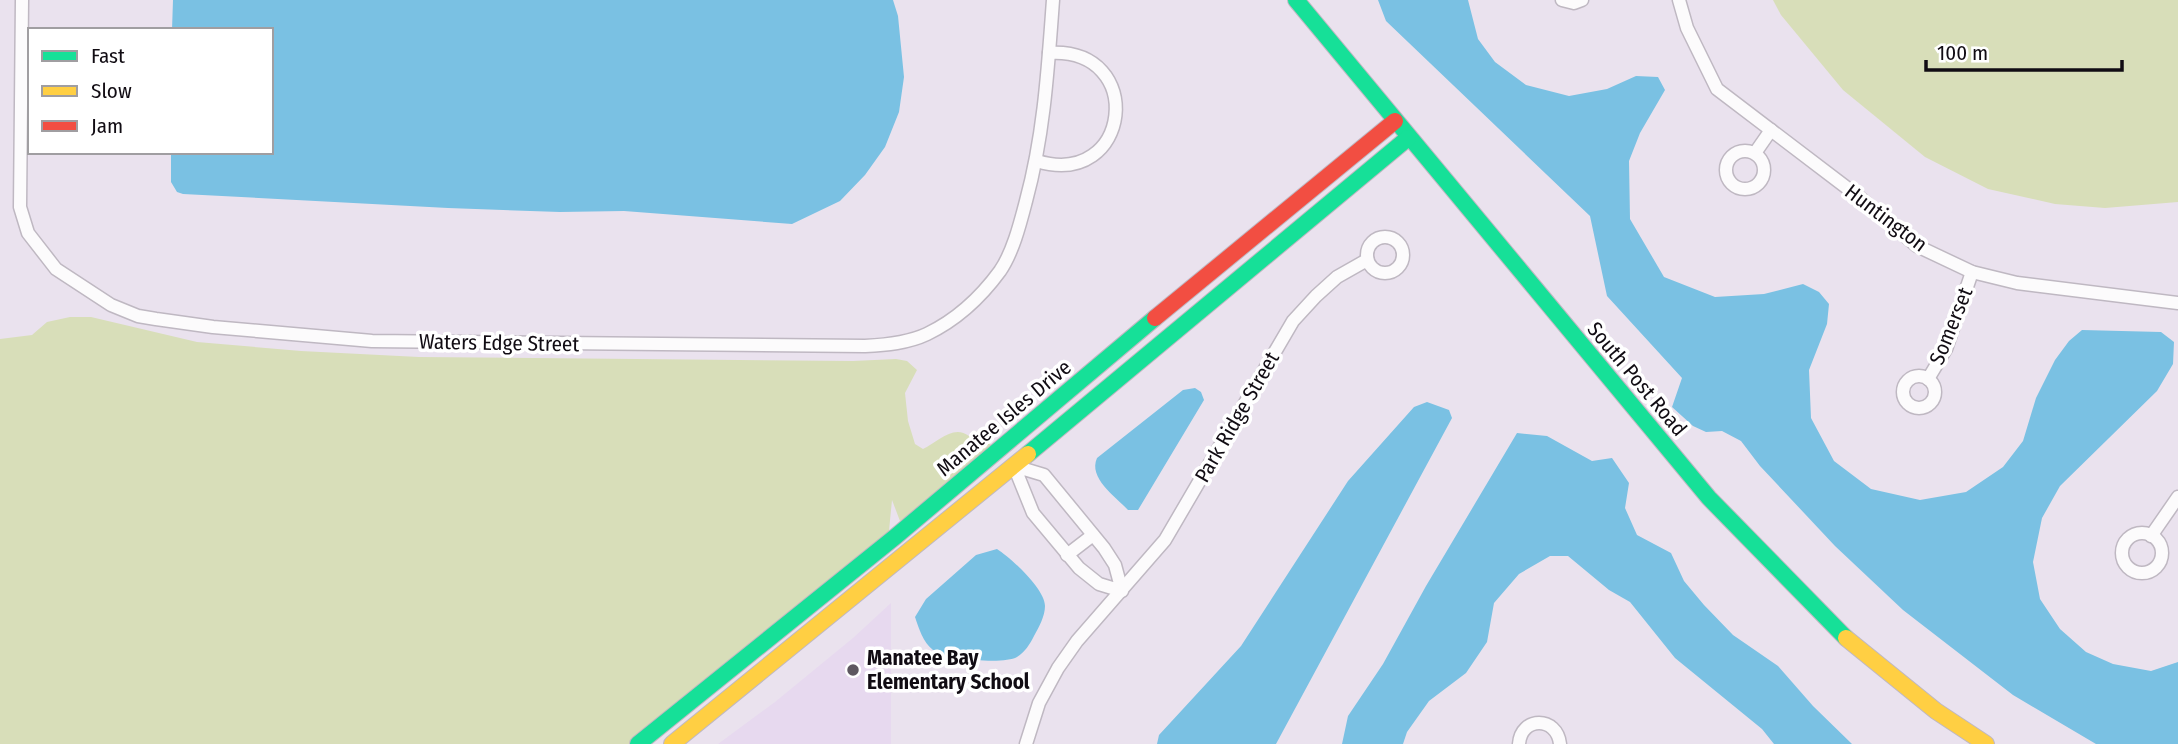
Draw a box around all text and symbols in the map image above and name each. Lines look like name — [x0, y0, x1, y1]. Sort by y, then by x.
legend — [28, 28, 273, 154]
scale bar — [1926, 28, 2122, 72]
text: 100 m — [1937, 40, 1988, 66]
text: Fast — [91, 43, 125, 69]
text: Slow — [91, 78, 132, 104]
text: Jam — [91, 113, 123, 139]
street label: Huntington — [1840, 179, 1932, 257]
street label: Somerset — [1924, 283, 1978, 369]
street label: South Post Road — [1582, 317, 1692, 441]
street label: Waters Edge Street — [419, 329, 580, 357]
street label: Park Ridge Street — [1189, 347, 1285, 487]
street label: Manatee Isles Drive — [931, 354, 1077, 482]
place label: Manatee Bay Elementary School — [867, 645, 1030, 695]
marker: Manatee Bay Elementary School — [845, 662, 861, 678]

